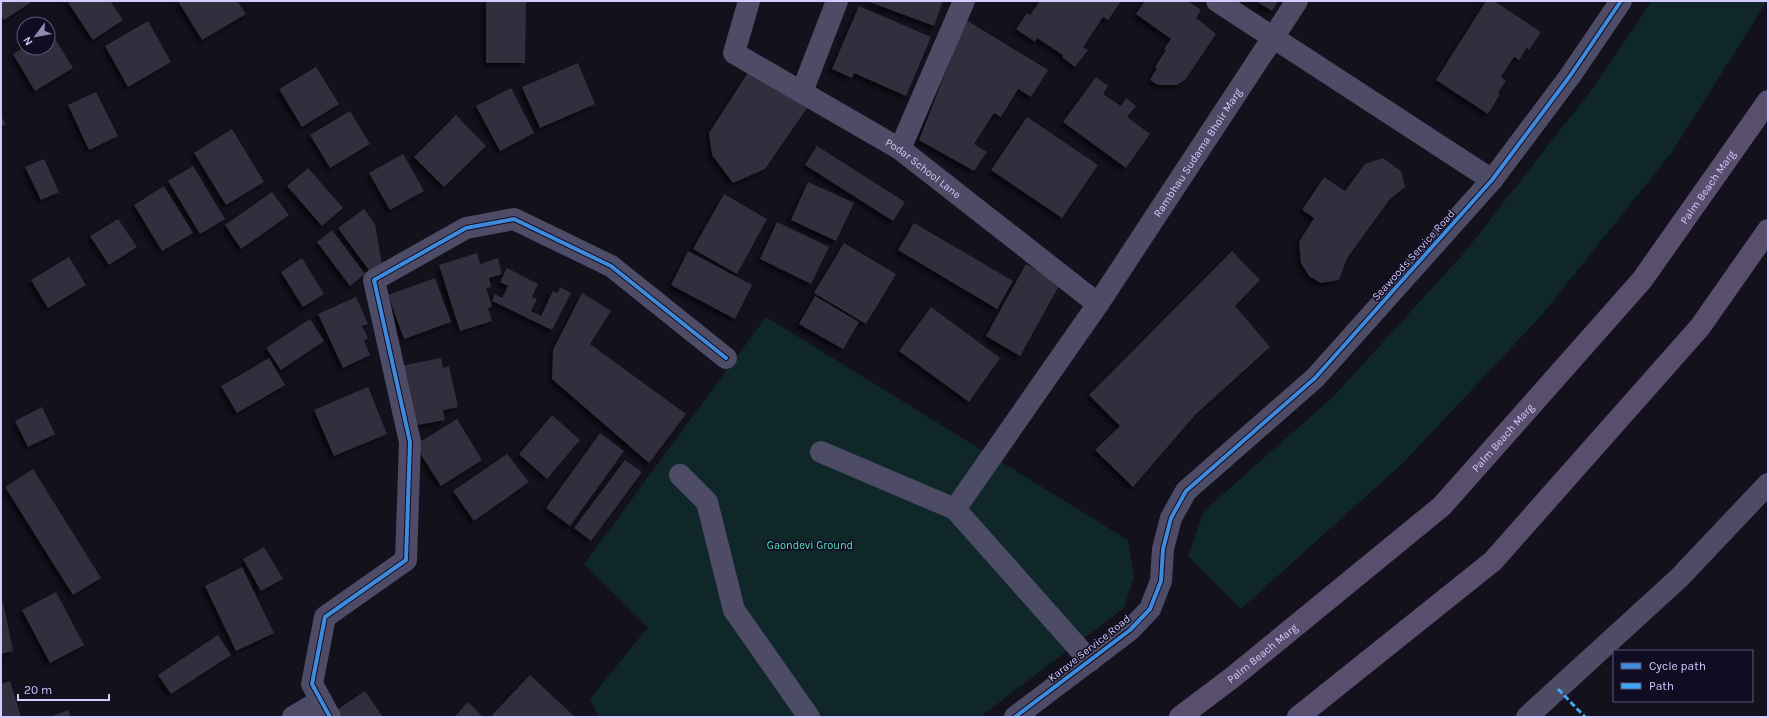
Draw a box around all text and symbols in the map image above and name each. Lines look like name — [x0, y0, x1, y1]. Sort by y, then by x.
north arrow — [16, 16, 56, 56]
text: N — [20, 34, 36, 48]
street label: Rambhau Sudama Bhoir Marg — [1151, 85, 1245, 220]
street label: Podar School Lane — [883, 136, 964, 202]
street label: Palm Beach Marg — [1678, 147, 1739, 227]
street label: Seawoods Service Road — [1369, 207, 1458, 303]
street label: Palm Beach Marg — [1469, 400, 1537, 475]
park label: Gaondevi Ground — [767, 539, 853, 552]
street label: Karave Service Road — [1046, 612, 1133, 685]
street label: Palm Beach Marg — [1225, 620, 1301, 686]
legend — [1613, 650, 1753, 702]
text: Cycle path — [1649, 659, 1706, 673]
scale bar — [18, 676, 109, 702]
text: Path — [1649, 679, 1674, 693]
text: 20 m — [24, 683, 52, 697]

